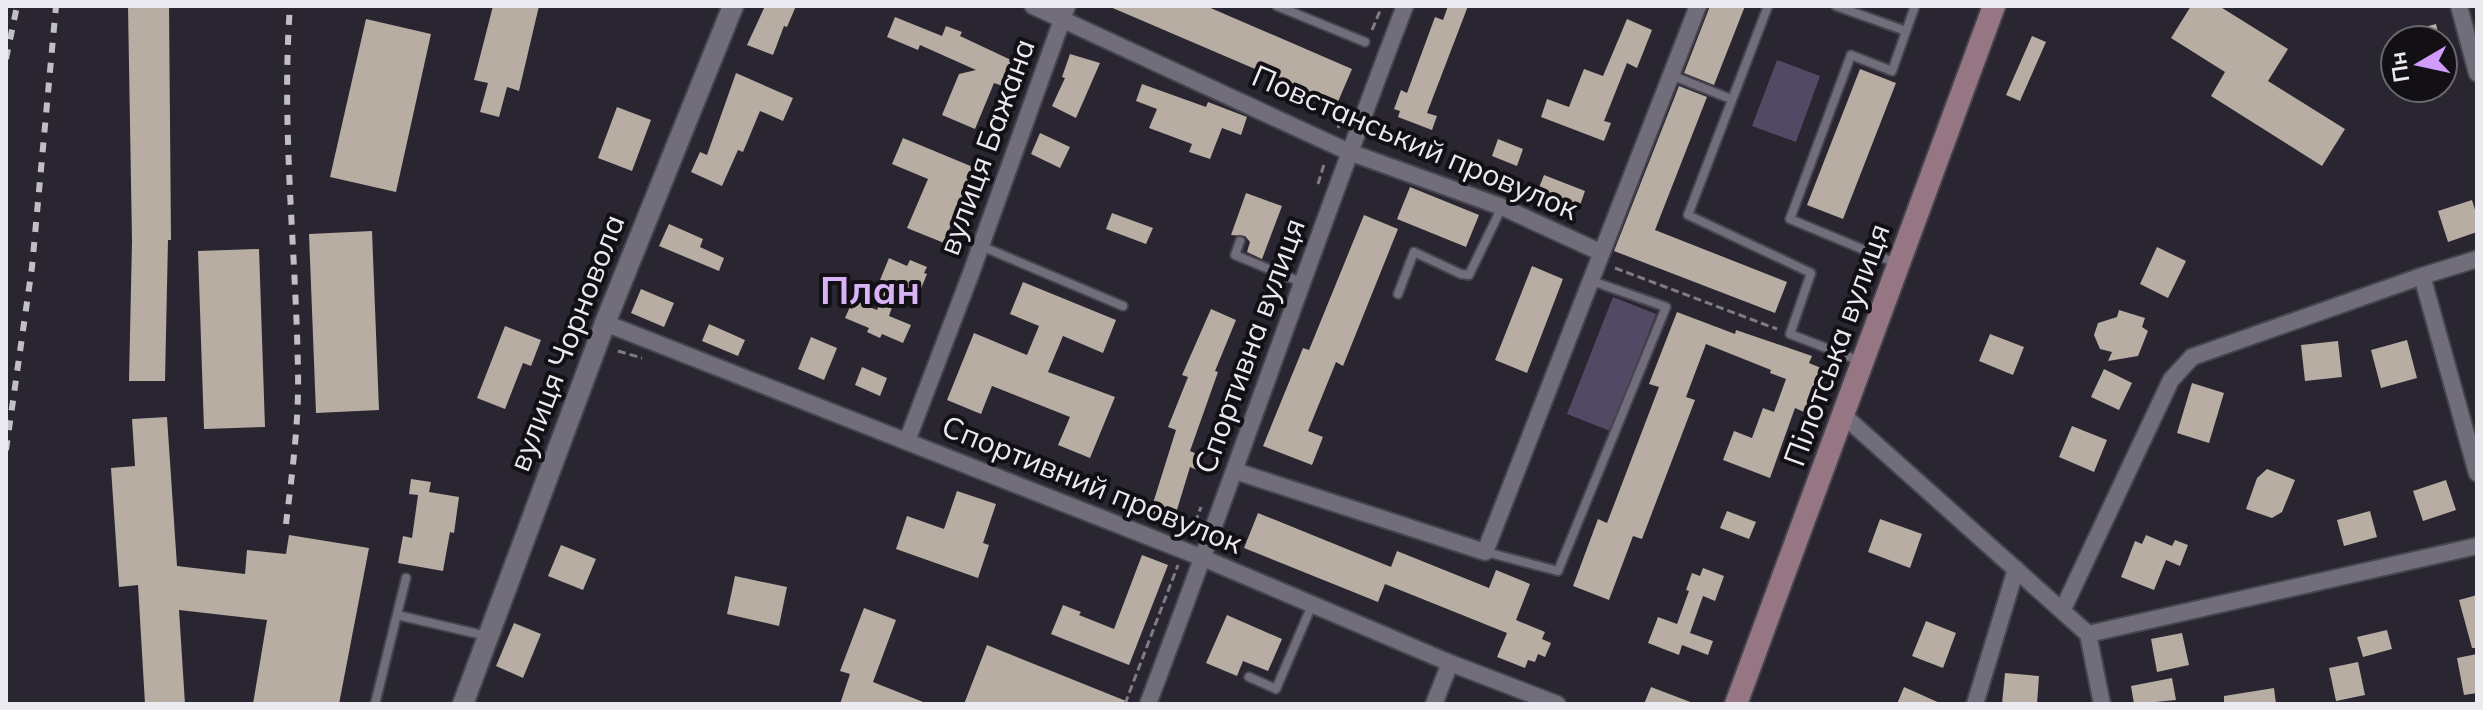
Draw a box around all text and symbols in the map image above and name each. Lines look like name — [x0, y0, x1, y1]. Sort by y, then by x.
north arrow — [2379, 24, 2459, 104]
street label: вулиця Бажана — [929, 33, 1043, 260]
text: Пн — [2383, 50, 2415, 84]
street label: Повстанський провулок — [1247, 56, 1585, 228]
street label: вулиця Чорновола — [500, 209, 633, 476]
street label: Спортивна вулиця — [1185, 213, 1313, 478]
street label: Пілотська вулиця — [1775, 218, 1898, 471]
district label: План — [820, 266, 920, 314]
street label: Спортивний провулок — [937, 406, 1249, 562]

